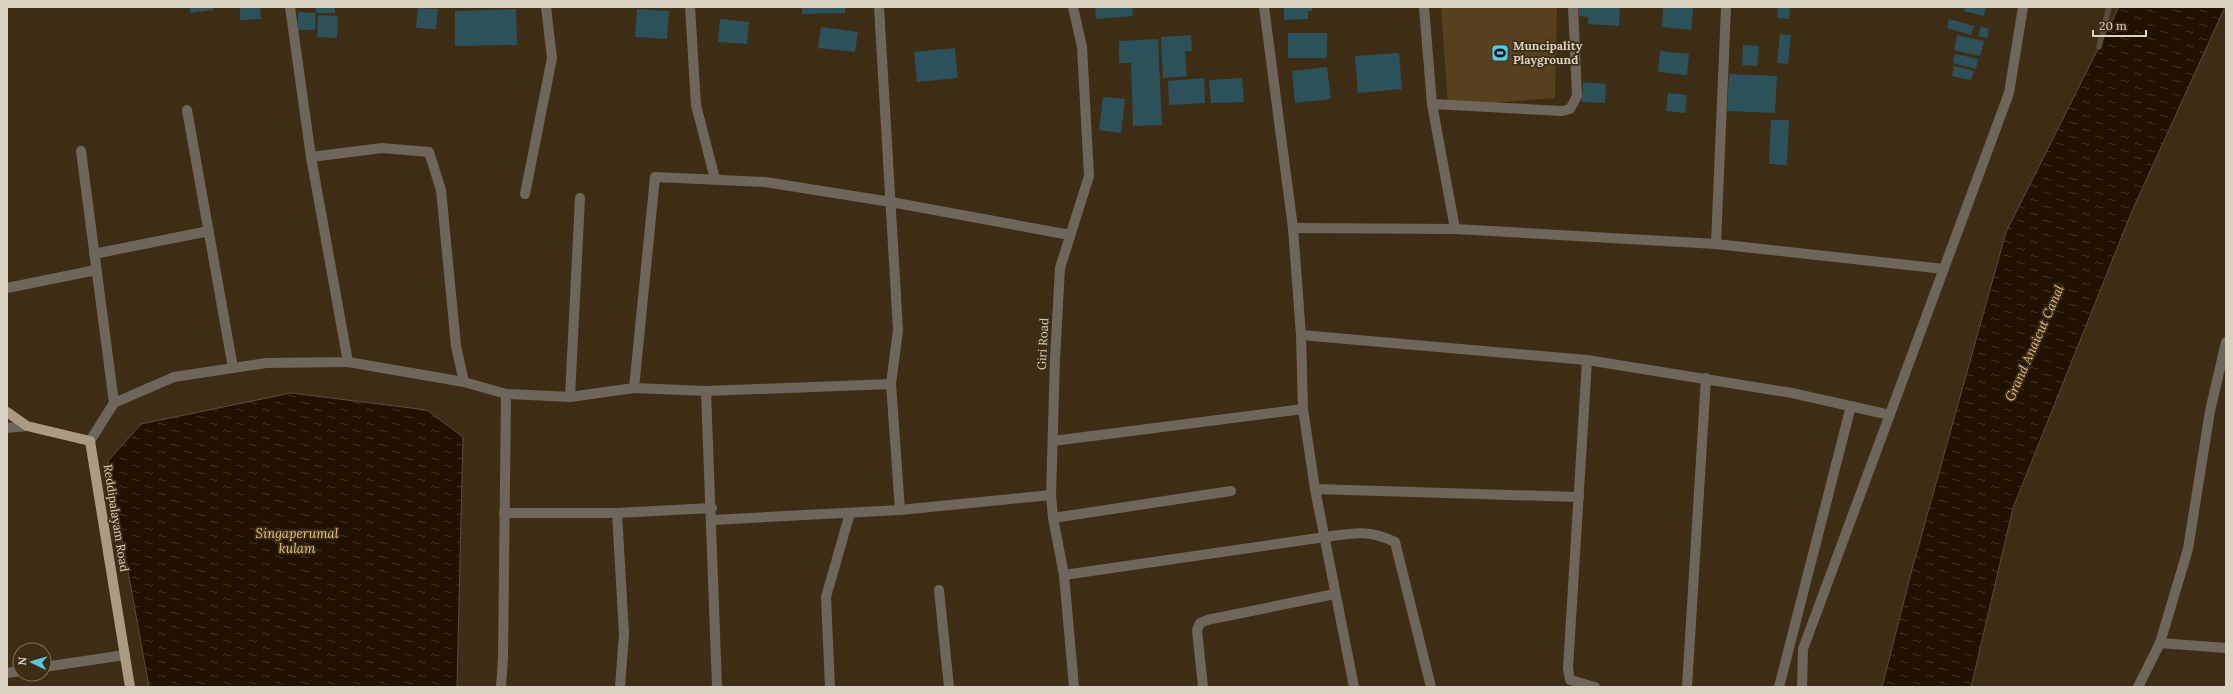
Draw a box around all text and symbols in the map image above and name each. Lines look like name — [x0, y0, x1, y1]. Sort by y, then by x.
scale bar — [2093, 12, 2146, 38]
text: 20 m — [2099, 18, 2127, 33]
place label: Muncipality Playground — [1513, 38, 1583, 67]
sports icon: Muncipality Playground — [1490, 43, 1510, 63]
water label: Grand Anaicut Canal — [2001, 282, 2068, 404]
street label: Giri Road — [1034, 318, 1051, 370]
street label: Reddipalayam Road — [101, 463, 132, 573]
water label: Singaperumal kulam — [256, 525, 339, 557]
north arrow — [12, 642, 52, 682]
text: N — [15, 656, 29, 666]

